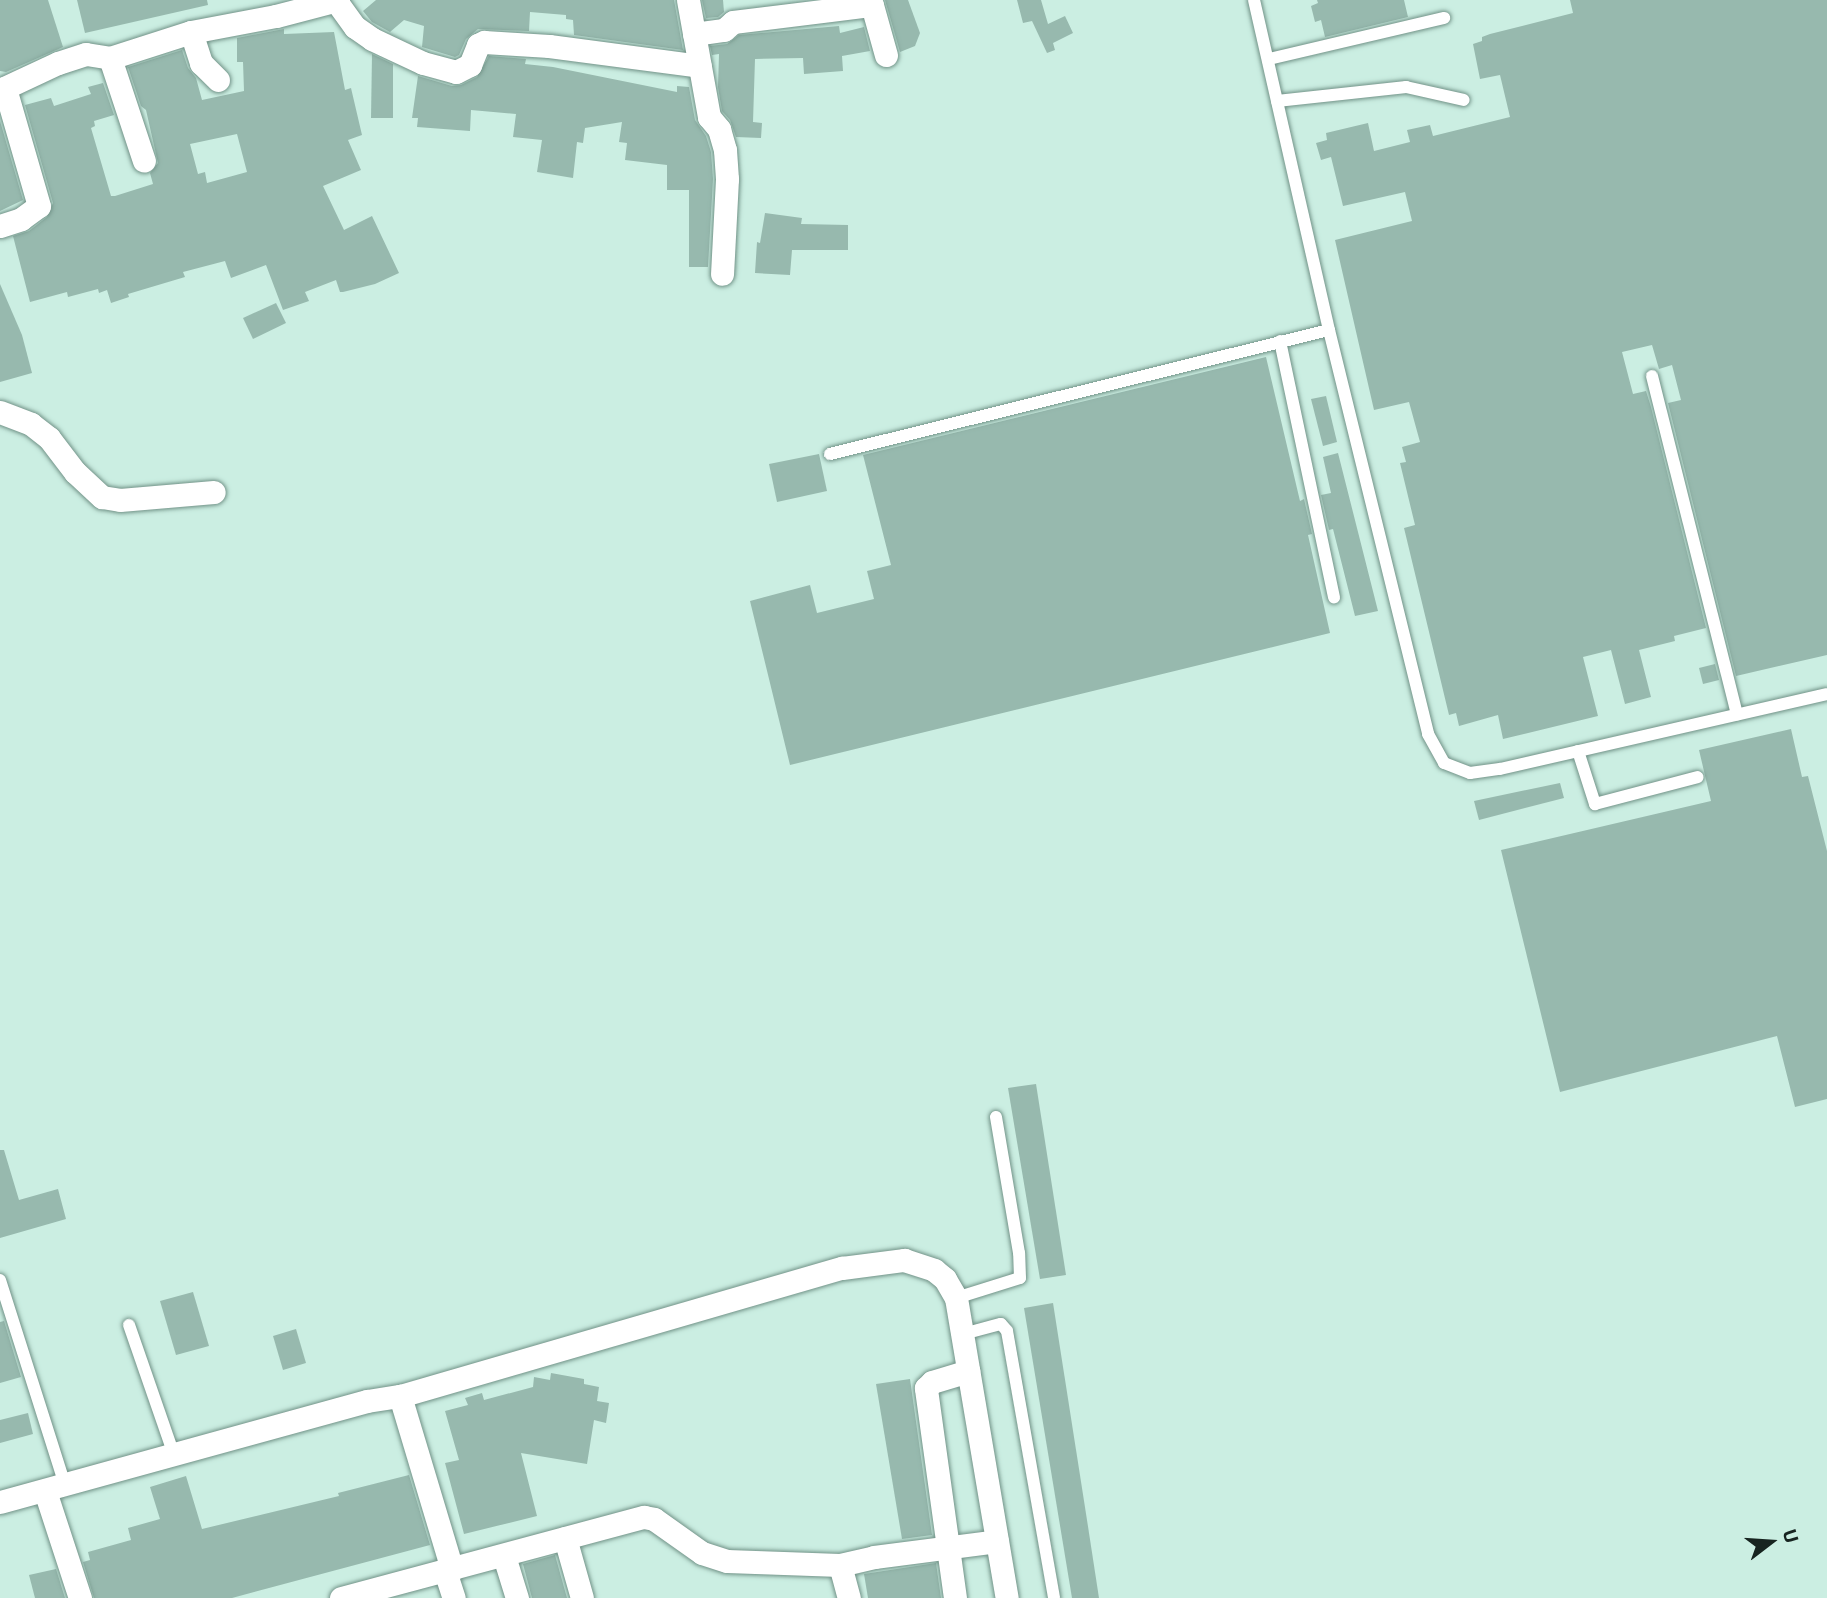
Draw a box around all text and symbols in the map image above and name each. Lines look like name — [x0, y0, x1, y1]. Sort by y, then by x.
north arrow — [1736, 1507, 1806, 1577]
text: U — [1779, 1526, 1804, 1545]

